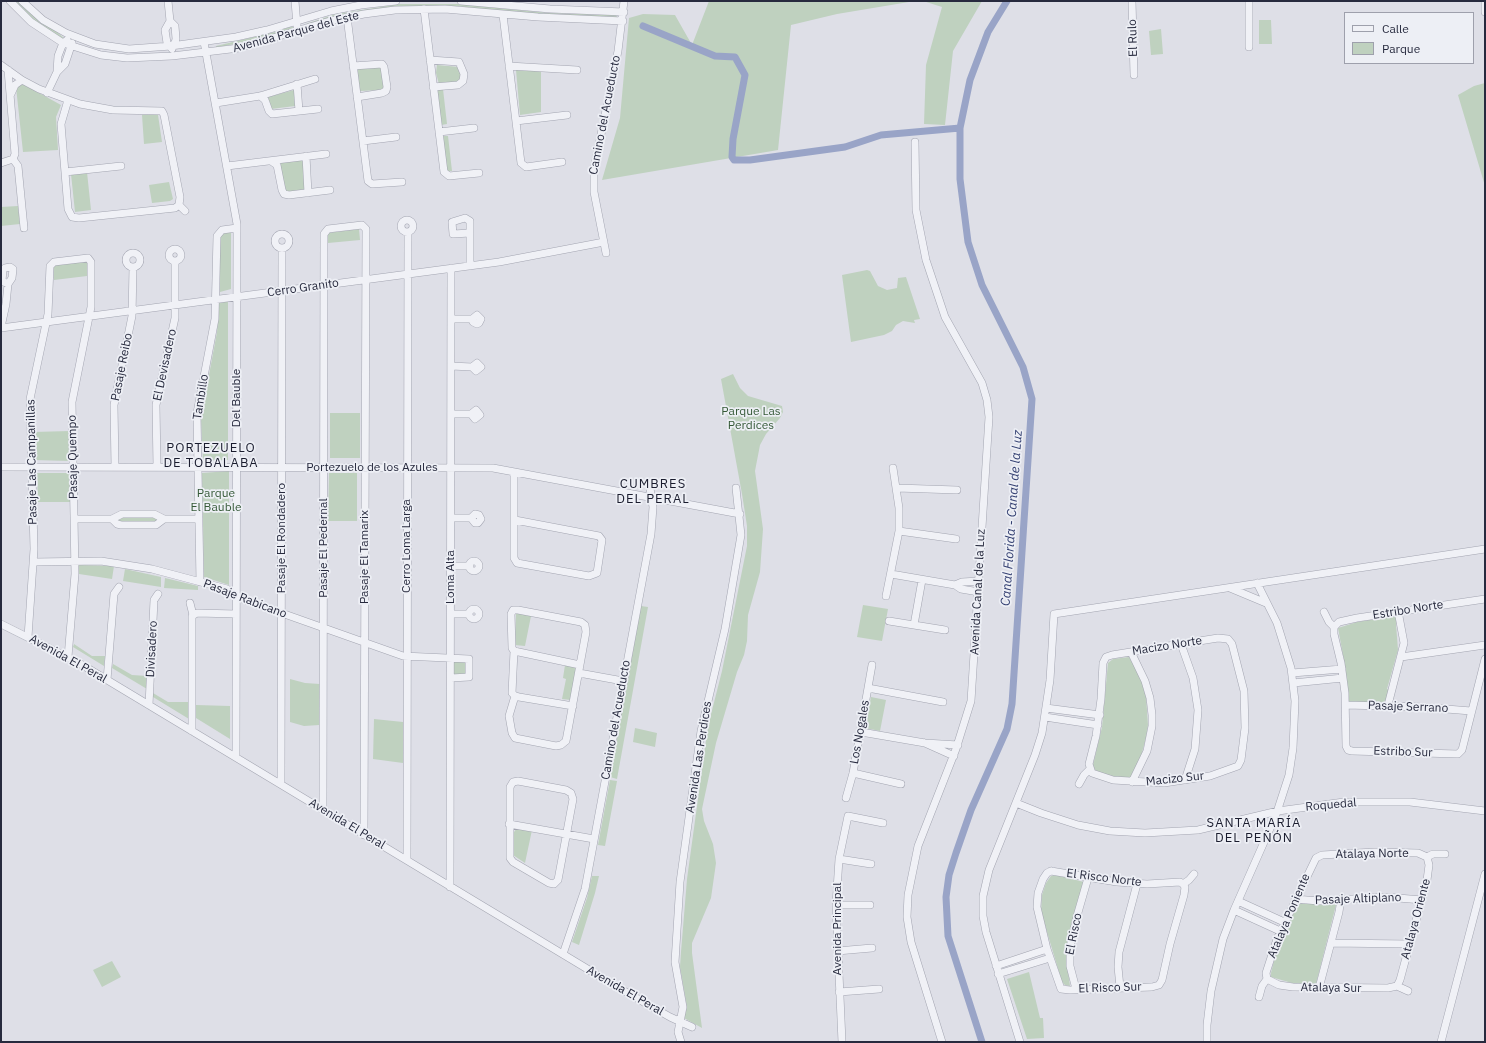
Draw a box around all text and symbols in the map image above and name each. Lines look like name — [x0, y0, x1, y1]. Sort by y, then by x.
street label: Avenida Parque del Este — [231, 8, 361, 56]
legend — [1344, 12, 1474, 64]
street label: El Rulo — [1125, 19, 1141, 57]
text: Calle — [1382, 21, 1409, 36]
text: Parque — [1382, 41, 1420, 56]
street label: Camino del Acueducto — [586, 54, 624, 176]
street label: Cerro Granito — [266, 276, 340, 300]
street label: El Devisadero — [150, 328, 180, 402]
street label: Pasaje Reibo — [108, 332, 136, 402]
street label: Del Bauble — [230, 369, 244, 427]
street label: Tambillo — [190, 373, 212, 421]
street label: Pasaje Las Campanillas — [24, 399, 40, 525]
park label: Parque Las Perdices — [721, 405, 781, 433]
street label: Pasaje Quempo — [65, 415, 81, 499]
water label: Canal Florida - Canal de la Luz — [998, 430, 1026, 606]
district label: PORTEZUELO DE TOBALABA — [163, 440, 259, 471]
street label: Portezuelo de los Azules — [306, 461, 438, 475]
district label: CUMBRES DEL PERAL — [616, 476, 690, 507]
street label: Pasaje El Rondadero — [275, 483, 289, 593]
park label: Parque El Bauble — [191, 487, 241, 515]
street label: Pasaje El Pedernal — [317, 498, 331, 598]
street label: Cerro Loma Larga — [400, 499, 414, 593]
street label: Pasaje El Tamarix — [358, 510, 372, 604]
street label: Avenida Canal de la Luz — [968, 529, 988, 655]
street label: Loma Alta — [444, 550, 458, 604]
street label: Pasaje Rabicano — [201, 576, 289, 622]
street label: Estribo Norte — [1372, 597, 1444, 623]
street label: Divisadero — [143, 620, 161, 678]
street label: Avenida El Peral — [27, 632, 109, 686]
street label: Macizo Norte — [1131, 633, 1203, 659]
street label: Camino del Acueducto — [598, 659, 634, 781]
street label: Pasaje Serrano — [1368, 698, 1448, 716]
street label: Los Nogales — [847, 699, 873, 765]
street label: Avenida Las Perdices — [683, 700, 715, 814]
street label: Estribo Sur — [1373, 744, 1433, 760]
street label: Macizo Sur — [1145, 769, 1205, 789]
street label: Avenida El Peral — [306, 796, 388, 852]
street label: Roquedal — [1305, 796, 1357, 814]
district label: SANTA MARÍA DEL PEÑÓN — [1207, 815, 1301, 846]
street label: Atalaya Norte — [1335, 846, 1409, 862]
street label: El Risco Norte — [1066, 866, 1142, 890]
street label: Atalaya Poniente — [1265, 871, 1313, 961]
street label: Atalaya Oriente — [1398, 877, 1434, 961]
street label: Avenida Principal — [831, 883, 845, 975]
street label: Pasaje Altiplano — [1315, 890, 1401, 908]
street label: El Risco — [1063, 912, 1085, 956]
street label: Avenida El Peral — [584, 963, 666, 1019]
street label: El Risco Sur — [1078, 980, 1142, 996]
street label: Atalaya Sur — [1300, 980, 1362, 996]

